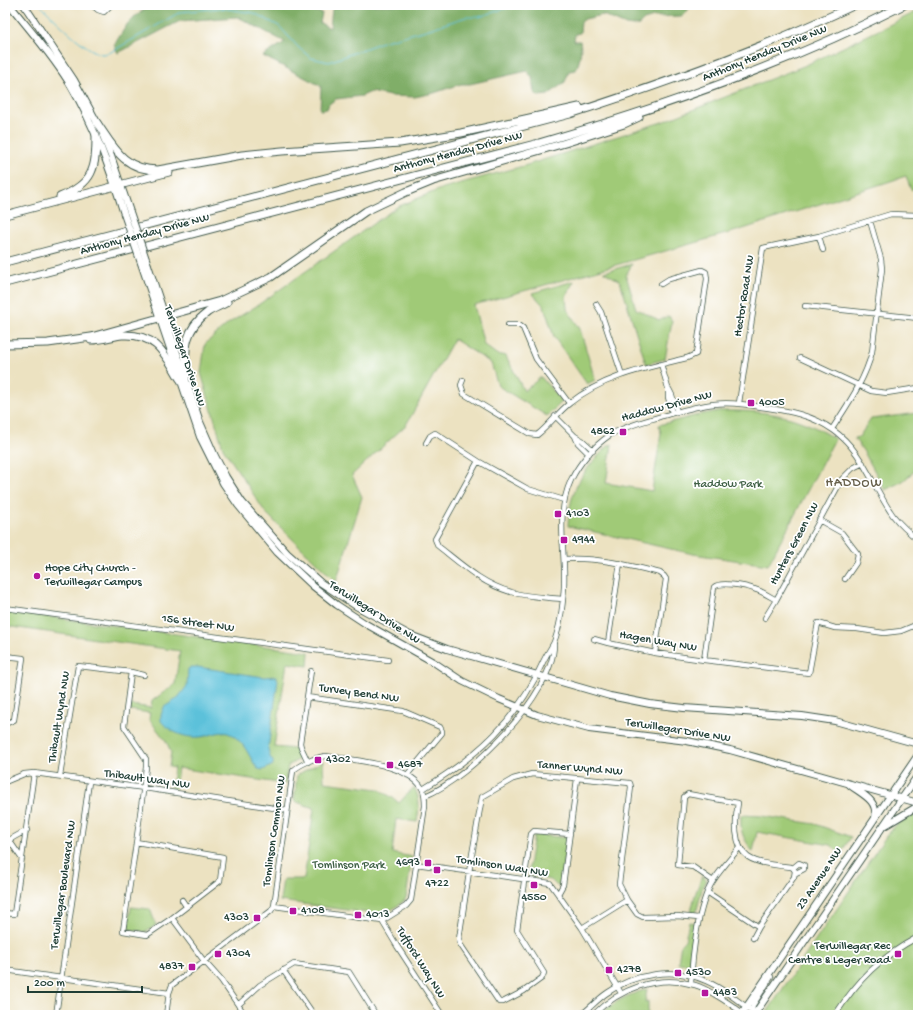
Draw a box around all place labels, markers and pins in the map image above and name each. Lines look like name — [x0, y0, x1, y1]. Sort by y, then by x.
place label: 4005 — [759, 396, 785, 410]
marker: 4005 — [746, 398, 756, 408]
place label: 4862 — [591, 425, 615, 439]
marker: 4862 — [618, 427, 628, 437]
place label: 4103 — [566, 507, 590, 521]
marker: 4103 — [553, 509, 563, 519]
place label: 4944 — [572, 533, 595, 547]
marker: 4944 — [559, 535, 569, 545]
place label: Hope City Church - Terwillegar Campus — [44, 562, 142, 590]
marker: Hope City Church - Terwillegar Campus — [32, 571, 42, 581]
place label: 4302 — [326, 753, 351, 767]
marker: 4302 — [313, 755, 323, 765]
place label: 4687 — [398, 758, 423, 772]
marker: 4687 — [385, 760, 395, 770]
place label: 4693 — [396, 856, 420, 870]
marker: 4693 — [423, 858, 433, 868]
marker: 4722 — [432, 865, 442, 875]
place label: 4722 — [425, 877, 449, 891]
marker: 4550 — [529, 880, 539, 890]
place label: 4550 — [521, 891, 547, 905]
place label: 4108 — [301, 904, 325, 918]
marker: 4108 — [288, 906, 298, 916]
place label: 4013 — [366, 908, 390, 922]
marker: 4013 — [353, 910, 363, 920]
place label: 4303 — [224, 911, 249, 925]
marker: 4303 — [252, 913, 262, 923]
place label: Terwillegar Rec Centre & Leger Road — [788, 940, 891, 968]
place label: 4304 — [226, 947, 251, 961]
marker: 4304 — [213, 949, 223, 959]
marker: Terwillegar Rec Centre & Leger Road — [893, 949, 903, 959]
place label: 4837 — [159, 960, 185, 974]
marker: 4837 — [187, 962, 197, 972]
place label: 4278 — [617, 963, 642, 977]
marker: 4278 — [604, 965, 614, 975]
place label: 4530 — [686, 966, 711, 980]
marker: 4530 — [673, 968, 683, 978]
place label: 4483 — [713, 986, 737, 1000]
marker: 4483 — [700, 988, 710, 998]

